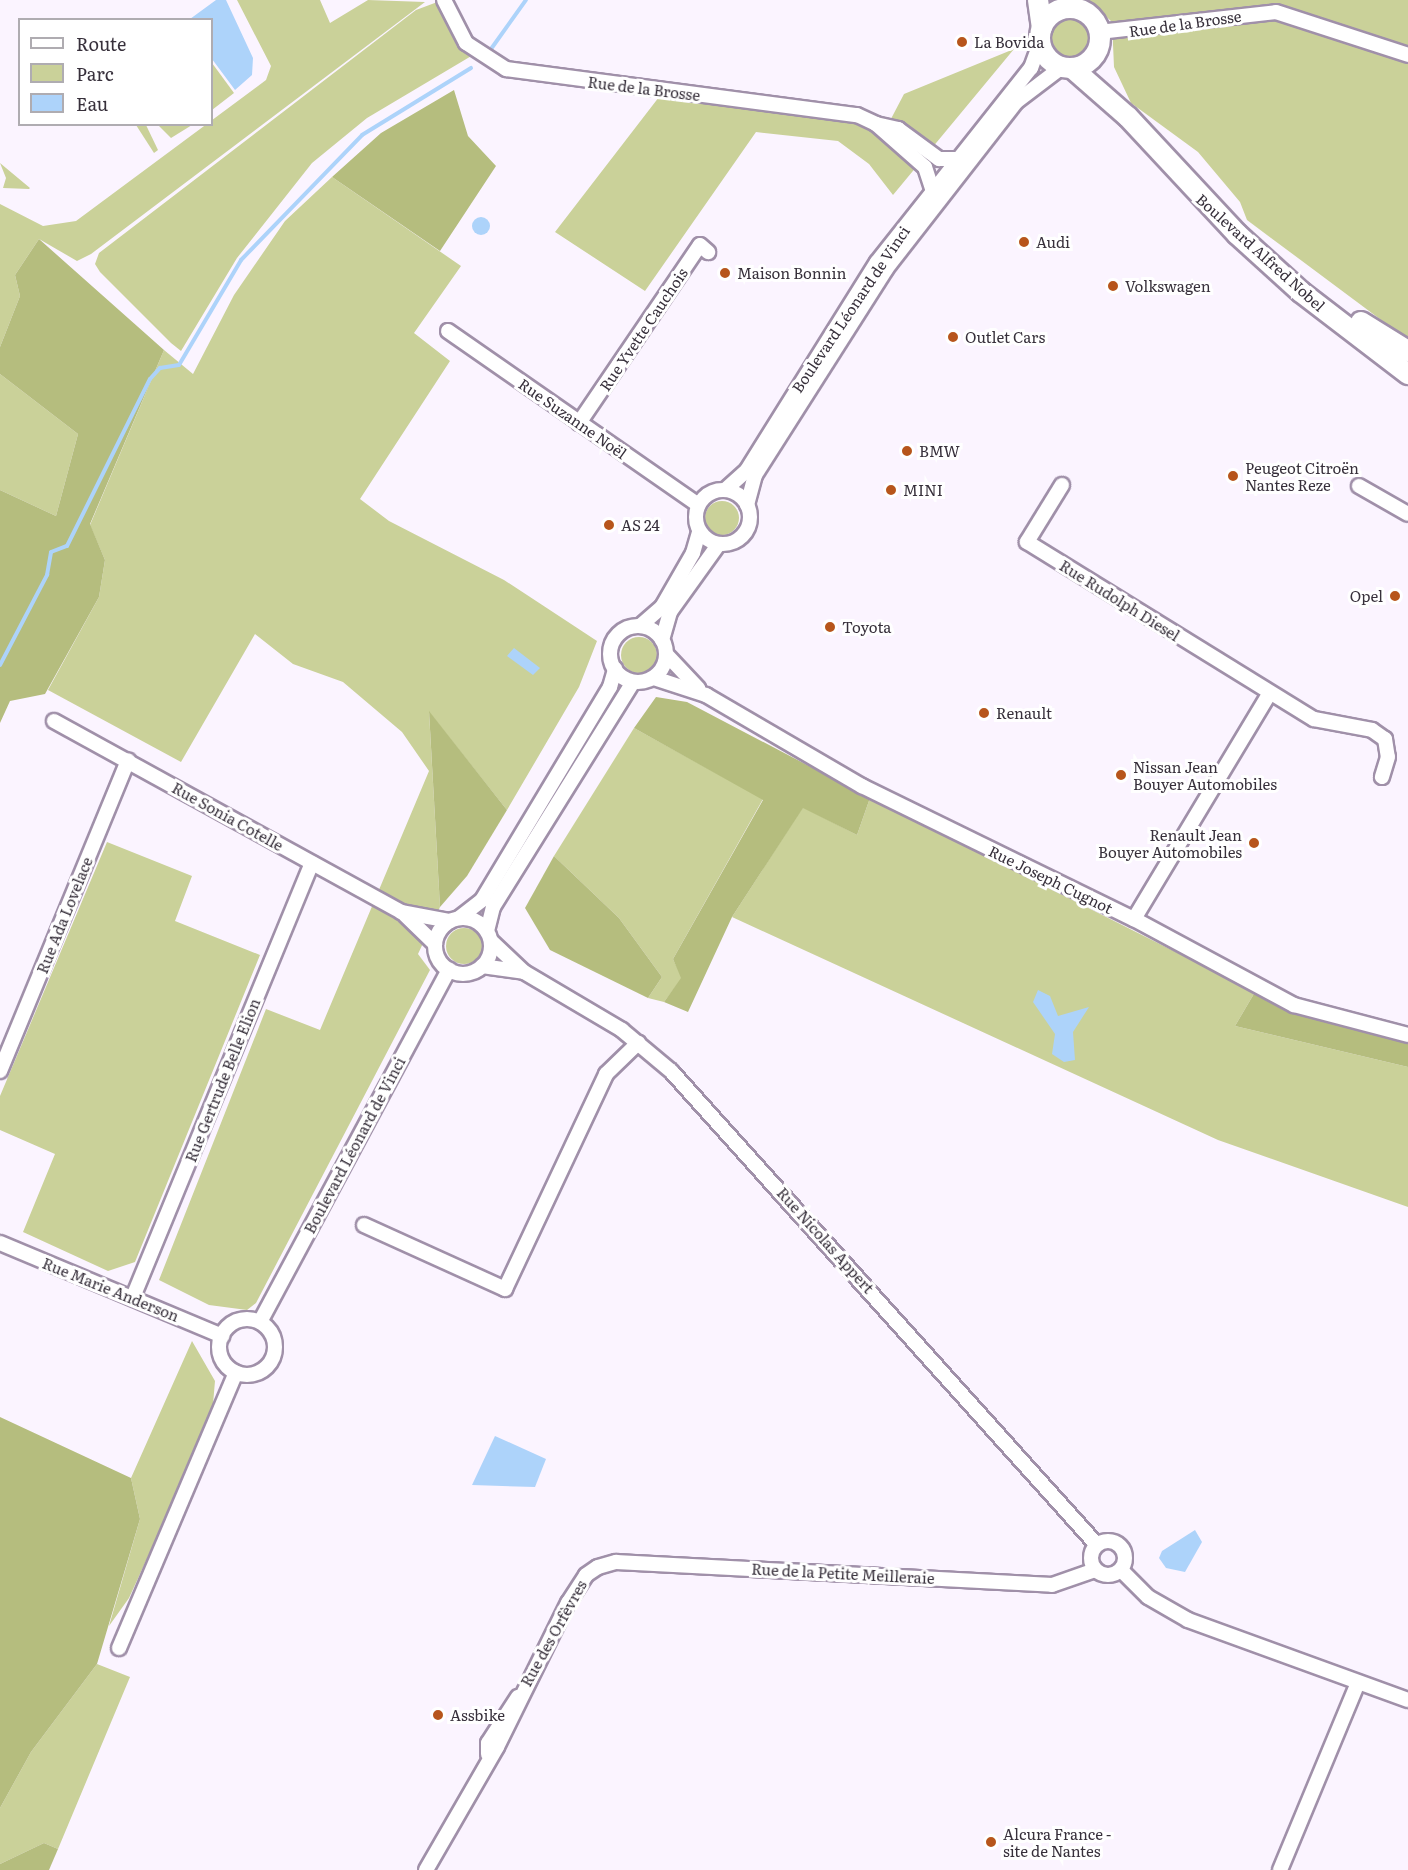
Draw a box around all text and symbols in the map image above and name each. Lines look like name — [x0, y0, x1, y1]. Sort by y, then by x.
street label: Rue de la Brosse — [1128, 6, 1242, 40]
legend — [18, 18, 213, 126]
text: Route — [76, 30, 126, 57]
place label: La Bovida — [974, 33, 1044, 51]
marker: La Bovida — [955, 35, 969, 49]
text: Parc — [76, 60, 114, 87]
street label: Rue de la Brosse — [587, 72, 701, 104]
text: Eau — [76, 90, 108, 117]
street label: Boulevard Alfred Nobel — [1193, 189, 1329, 315]
street label: Boulevard Léonard de Vinci — [787, 222, 913, 396]
place label: Audi — [1036, 233, 1070, 251]
marker: Audi — [1017, 235, 1031, 249]
street label: Rue Yvette Cauchois — [595, 264, 691, 394]
place label: Maison Bonnin — [737, 264, 846, 282]
marker: Maison Bonnin — [718, 266, 732, 280]
place label: Volkswagen — [1125, 277, 1211, 295]
marker: Volkswagen — [1106, 279, 1120, 293]
place label: Outlet Cars — [965, 328, 1045, 346]
marker: Outlet Cars — [946, 330, 960, 344]
street label: Rue Suzanne Noël — [516, 374, 630, 462]
place label: BMW — [919, 442, 960, 460]
marker: BMW — [900, 444, 914, 458]
place label: Peugeot Citroën Nantes Reze — [1245, 458, 1359, 493]
marker: Peugeot Citroën Nantes Reze — [1226, 469, 1240, 483]
place label: MINI — [903, 481, 943, 499]
marker: MINI — [884, 483, 898, 497]
place label: AS 24 — [621, 516, 660, 534]
marker: AS 24 — [602, 518, 616, 532]
street label: Rue Rudolph Diesel — [1057, 556, 1183, 644]
place label: Opel — [1350, 587, 1383, 605]
marker: Opel — [1388, 589, 1402, 603]
place label: Toyota — [842, 618, 891, 636]
marker: Toyota — [823, 620, 837, 634]
place label: Renault — [996, 704, 1052, 722]
marker: Renault — [977, 706, 991, 720]
place label: Nissan Jean Bouyer Automobiles — [1133, 757, 1277, 792]
marker: Nissan Jean Bouyer Automobiles — [1114, 768, 1128, 782]
street label: Rue Sonia Cotelle — [169, 778, 287, 854]
place label: Renault Jean Bouyer Automobiles — [1098, 825, 1242, 860]
marker: Renault Jean Bouyer Automobiles — [1247, 836, 1261, 850]
street label: Rue Joseph Cugnot — [986, 841, 1116, 917]
street label: Rue Ada Lovelace — [32, 854, 96, 976]
street label: Rue Gertrude Belle Elion — [181, 996, 263, 1164]
street label: Boulevard Léonard de Vinci — [300, 1054, 408, 1236]
street label: Rue Nicolas Appert — [774, 1183, 878, 1297]
street label: Rue Marie Anderson — [40, 1253, 182, 1325]
street label: Rue de la Petite Meilleraie — [751, 1559, 935, 1587]
street label: Rue des Orfèvres — [516, 1577, 590, 1689]
place label: Assbike — [450, 1706, 505, 1724]
marker: Assbike — [431, 1708, 445, 1722]
place label: Alcura France - site de Nantes — [1003, 1824, 1111, 1859]
marker: Alcura France - site de Nantes — [984, 1835, 998, 1849]

